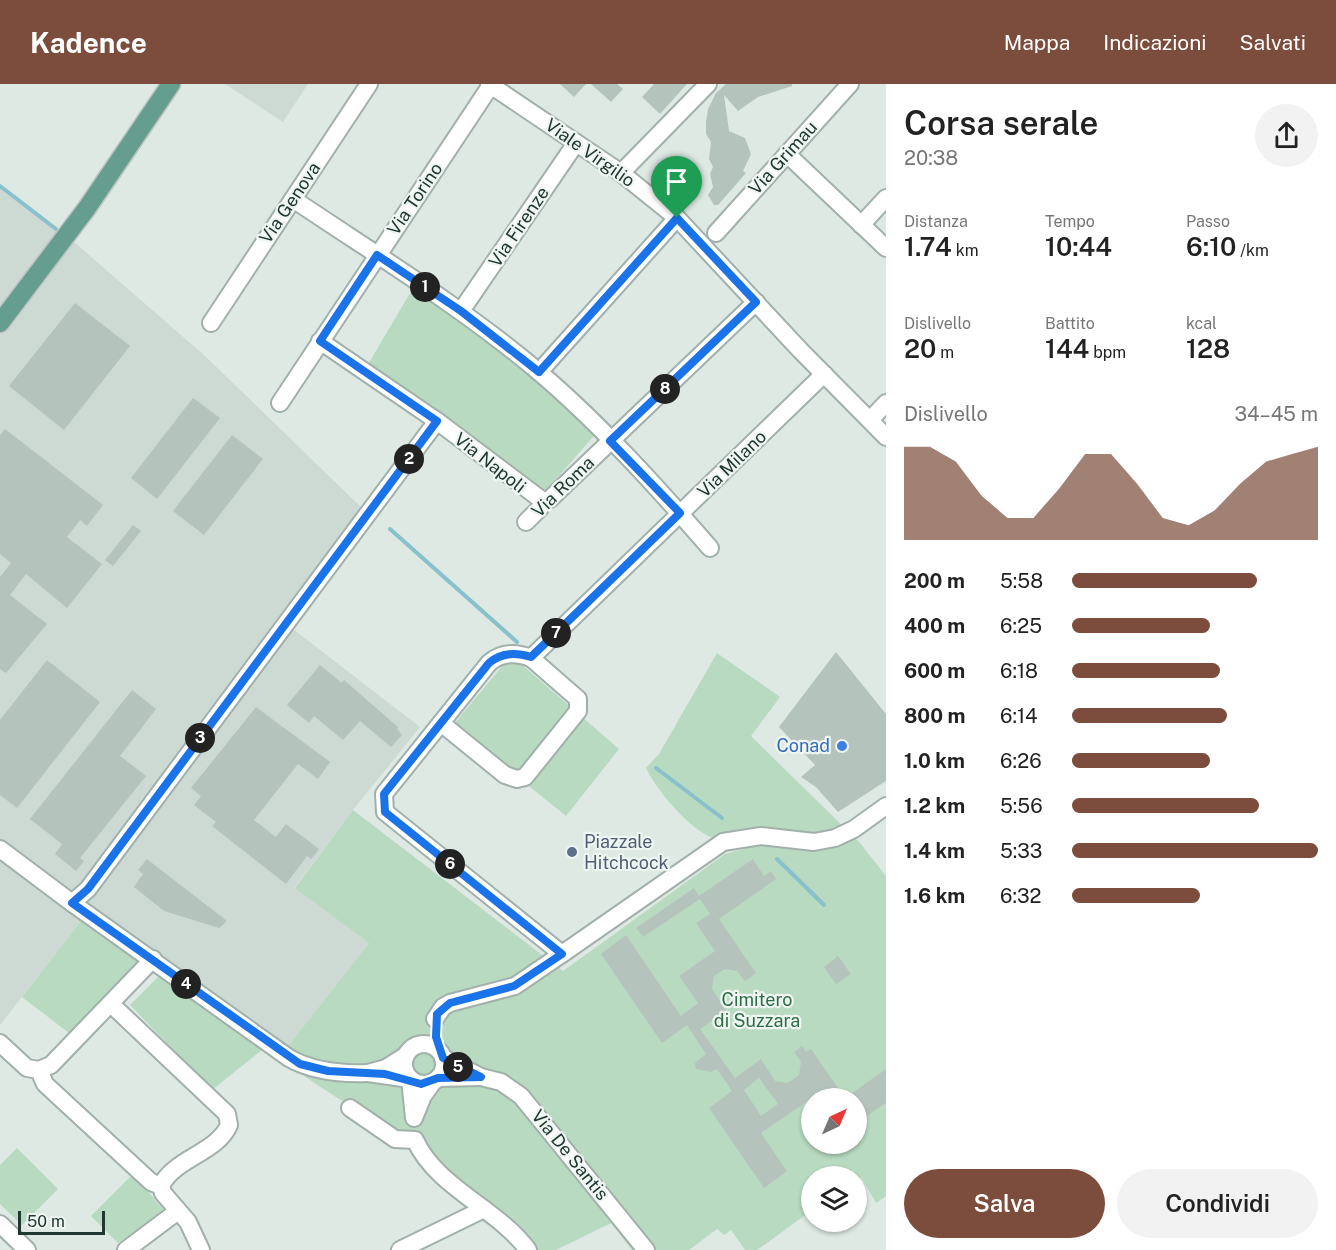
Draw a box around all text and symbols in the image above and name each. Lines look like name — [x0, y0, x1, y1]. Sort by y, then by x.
text: Kadence — [30, 26, 147, 59]
text: Mappa — [1004, 30, 1070, 55]
text: Indicazioni — [1103, 30, 1207, 55]
text: Salvati — [1240, 30, 1306, 55]
text: Corsa serale — [904, 104, 1098, 142]
button: share — [1255, 104, 1318, 167]
street label: Viale Virgilio — [541, 114, 639, 191]
street label: Via Grimau — [744, 117, 821, 199]
text: 20:38 — [904, 146, 958, 170]
pin — [651, 156, 702, 218]
street label: Via Genova — [255, 158, 324, 247]
street label: Via Torino — [383, 159, 446, 239]
icon: arrive — [660, 165, 693, 198]
street label: Via Firenze — [484, 183, 553, 271]
text: Distanza — [904, 212, 968, 231]
text: Tempo — [1045, 212, 1095, 231]
text: Passo — [1186, 212, 1230, 231]
text: 1.74 — [904, 231, 952, 262]
text: 10:44 — [1045, 231, 1112, 262]
text: 6:10 — [1186, 231, 1236, 262]
text: km — [952, 241, 979, 260]
text: /km — [1236, 241, 1269, 260]
pin: 1 — [410, 272, 440, 302]
text: 1 — [422, 277, 428, 296]
text: Dislivello — [904, 314, 971, 333]
text: Battito — [1045, 314, 1095, 333]
text: kcal — [1186, 314, 1217, 333]
text: 20 — [904, 333, 936, 364]
text: 144 — [1045, 333, 1089, 364]
text: 128 — [1186, 333, 1230, 364]
text: m — [936, 343, 954, 362]
text: bpm — [1089, 343, 1126, 362]
pin: 8 — [650, 374, 680, 404]
text: 8 — [660, 379, 670, 398]
text: Dislivello — [904, 402, 988, 426]
text: 34–45 m — [1234, 402, 1318, 426]
street label: Via Milano — [693, 426, 770, 502]
street label: Via Napoli — [450, 428, 530, 497]
pin: 2 — [394, 444, 424, 474]
text: 2 — [404, 449, 414, 468]
street label: Via Roma — [527, 452, 598, 521]
text: 200 m — [904, 569, 965, 593]
text: 5:58 — [1000, 569, 1043, 593]
text: 400 m — [904, 614, 965, 638]
text: 6:25 — [1000, 614, 1042, 638]
pin: 7 — [541, 618, 571, 648]
text: 7 — [551, 623, 561, 642]
text: 600 m — [904, 659, 965, 683]
text: 6:18 — [1000, 659, 1038, 683]
text: 800 m — [904, 704, 966, 728]
text: 6:14 — [1000, 704, 1038, 728]
pin: 3 — [185, 723, 215, 753]
text: 3 — [195, 728, 205, 747]
place label: Conad — [776, 735, 830, 756]
marker: Conad — [835, 739, 849, 753]
text: 1.0 km — [904, 749, 965, 773]
text: 6:26 — [1000, 749, 1042, 773]
text: 1.2 km — [904, 794, 965, 818]
text: 5:56 — [1000, 794, 1043, 818]
place label: Piazzale Hitchcock — [584, 831, 669, 873]
text: 1.4 km — [904, 839, 965, 863]
text: 5:33 — [1000, 839, 1042, 863]
marker: Piazzale Hitchcock — [565, 845, 579, 859]
pin: 6 — [435, 849, 465, 879]
text: 6 — [445, 854, 455, 873]
text: 1.6 km — [904, 884, 965, 908]
text: 6:32 — [1000, 884, 1041, 908]
pin: 4 — [171, 969, 201, 999]
text: 4 — [181, 974, 191, 993]
park label: Cimitero di Suzzara — [714, 989, 800, 1031]
pin: 5 — [443, 1052, 473, 1082]
text: 5 — [453, 1057, 463, 1076]
north arrow — [801, 1088, 867, 1154]
map controls — [801, 1088, 867, 1232]
street label: Via De Santis — [528, 1105, 613, 1204]
button: layers — [801, 1166, 867, 1232]
button: Salva — [904, 1169, 1105, 1238]
button: Condividi — [1117, 1169, 1318, 1238]
scale bar — [18, 1208, 105, 1236]
text: 50 m — [27, 1212, 65, 1231]

